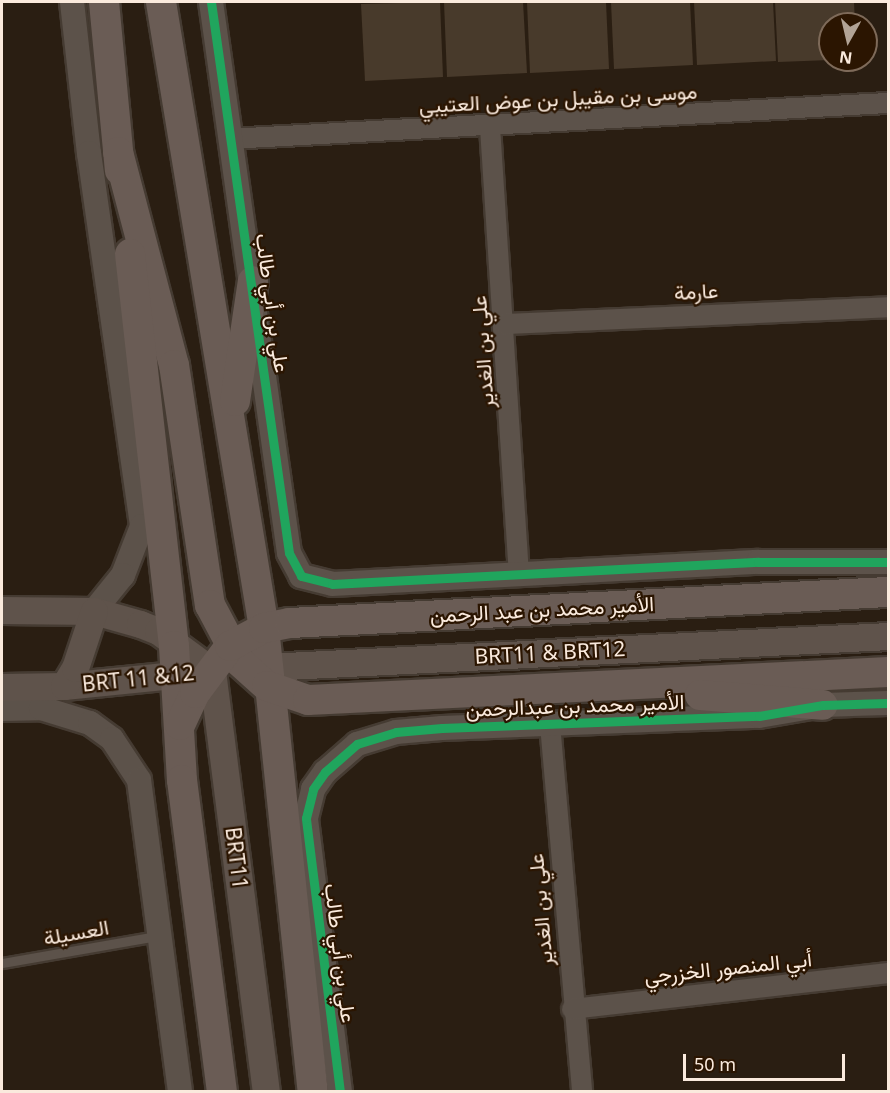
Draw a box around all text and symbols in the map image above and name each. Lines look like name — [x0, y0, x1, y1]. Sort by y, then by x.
north arrow — [818, 12, 878, 72]
text: N — [838, 46, 854, 70]
street label: موسى بن مقيبل بن عوض العتيبي — [418, 78, 698, 118]
street label: علي بن أبي طالب — [251, 232, 295, 374]
street label: عارمة — [673, 277, 719, 305]
street label: علي بن الغدير — [465, 295, 499, 409]
street label: الأمير محمد بن عبد الرحمن — [429, 591, 655, 627]
street label: BRT11 & BRT12 — [474, 635, 626, 669]
street label: BRT 11 &12 — [81, 660, 195, 696]
street label: الأمير محمد بن عبدالرحمن — [465, 689, 685, 721]
street label: BRT11 — [221, 825, 253, 891]
street label: علي بن الغدير — [523, 853, 557, 967]
street label: علي بن أبي طالب — [320, 882, 362, 1024]
street label: العسيلة — [41, 914, 111, 950]
street label: أبي المنصور الخزرجي — [643, 946, 813, 988]
scale bar — [686, 1042, 848, 1080]
text: 50 m — [694, 1052, 736, 1076]

